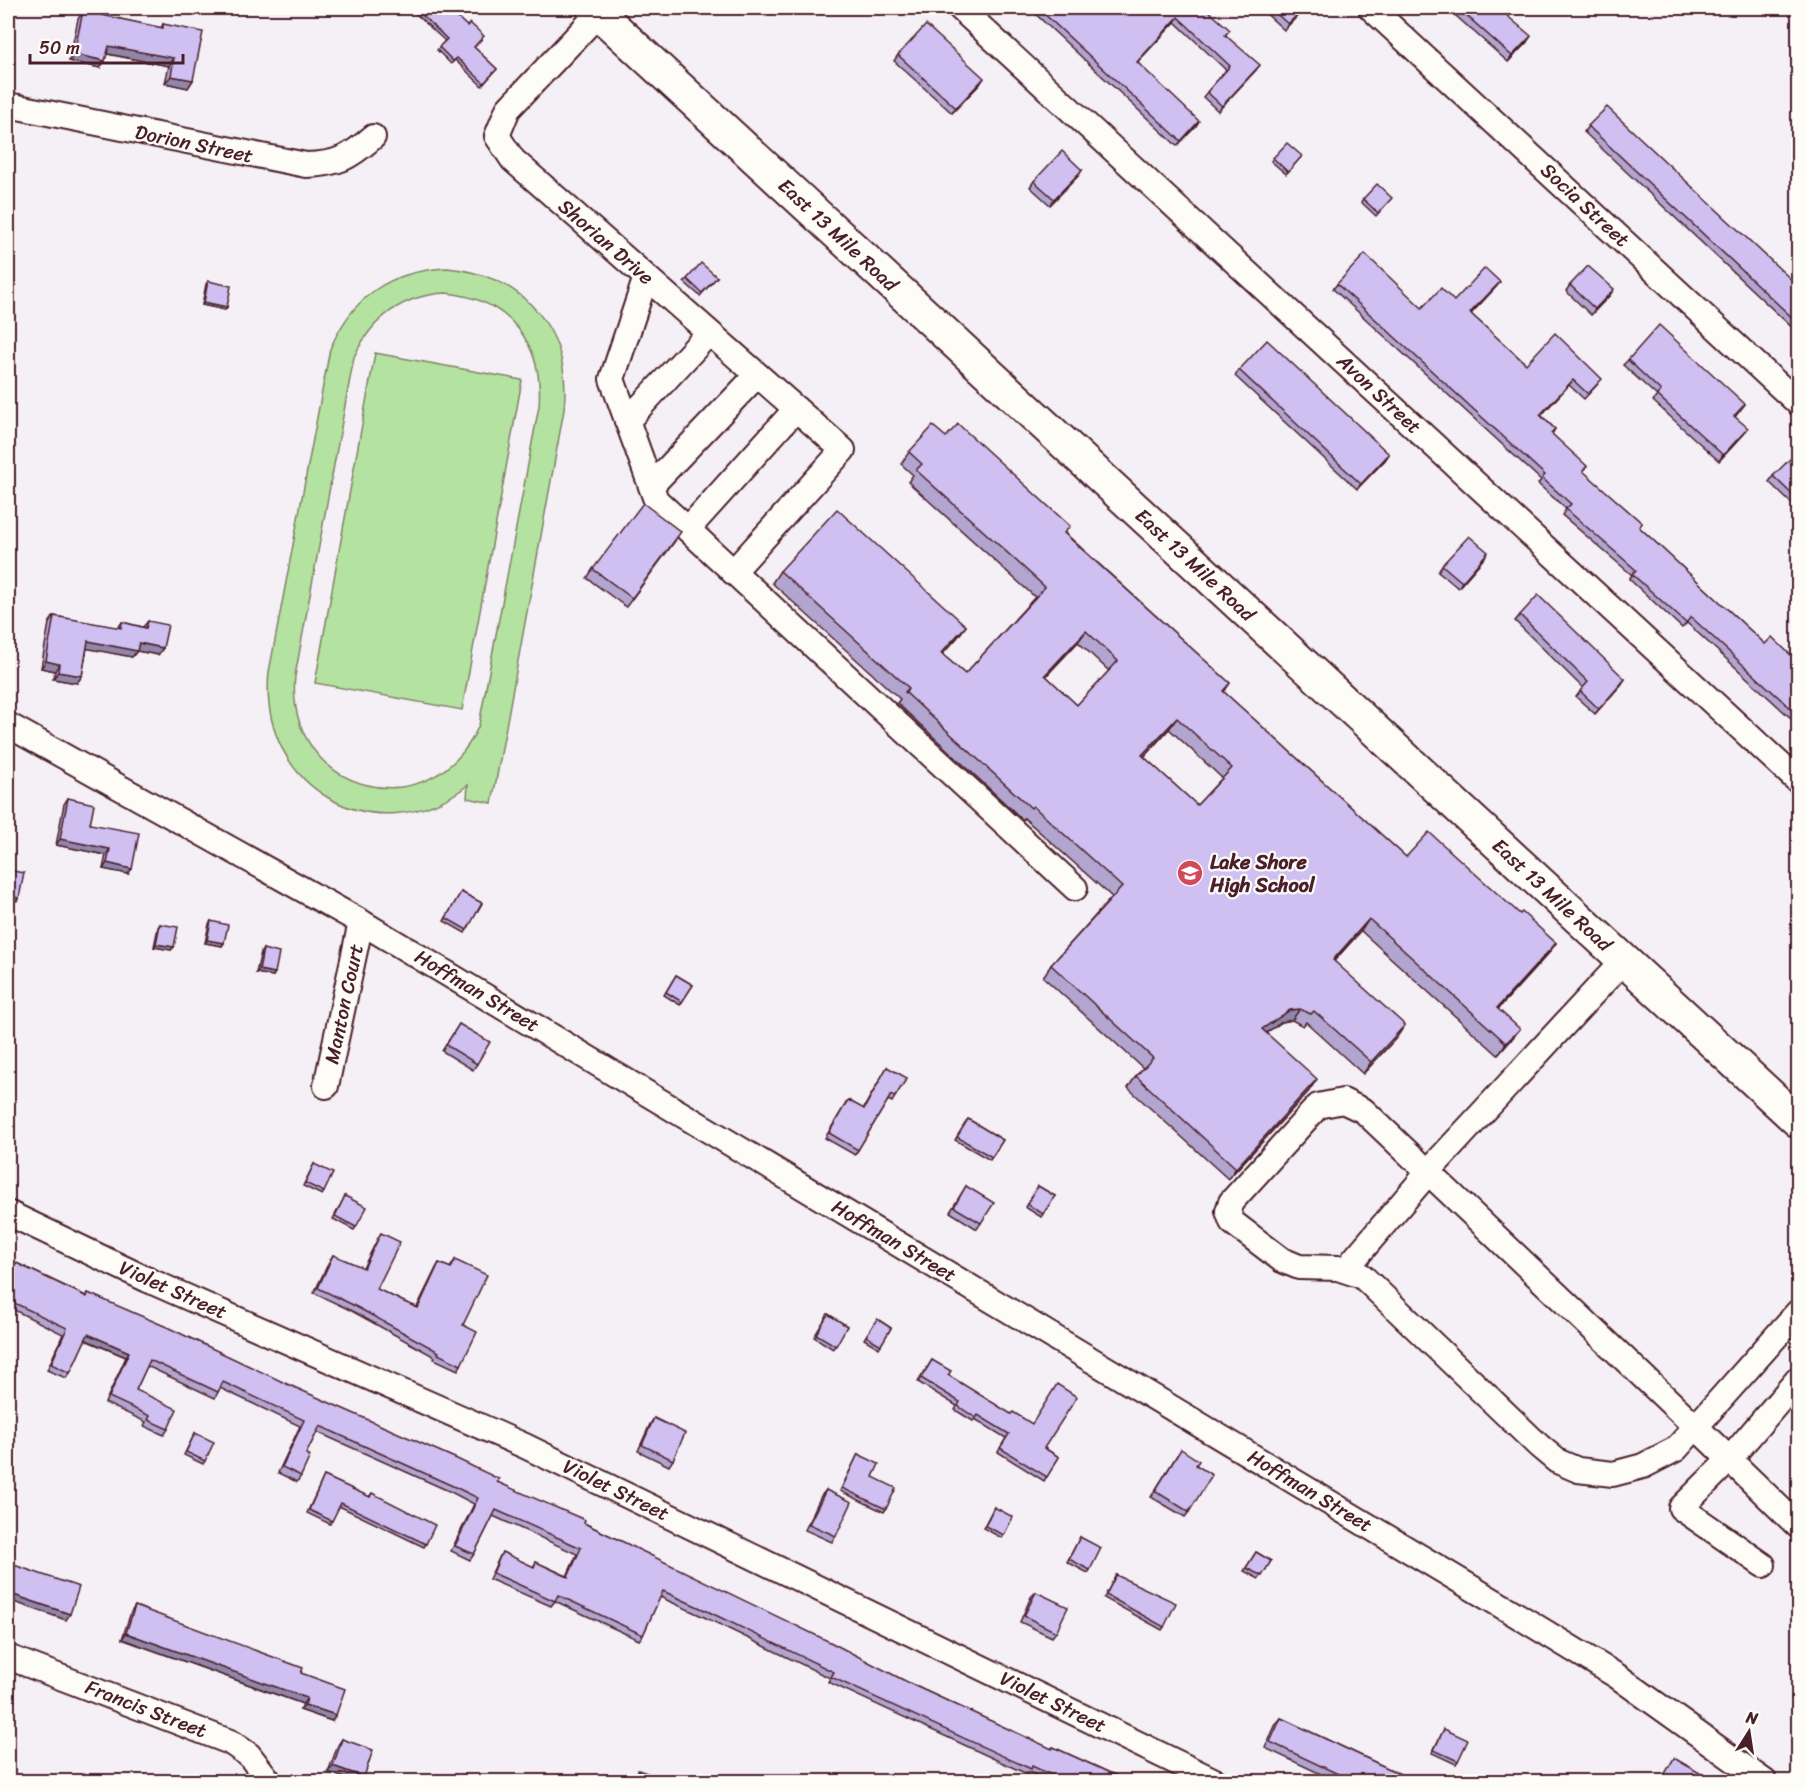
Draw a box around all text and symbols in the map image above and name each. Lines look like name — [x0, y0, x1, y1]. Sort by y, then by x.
scale bar — [30, 27, 183, 65]
text: 50 m — [39, 32, 80, 64]
street label: Dorion Street — [132, 114, 257, 174]
street label: Socia Street — [1532, 154, 1638, 256]
street label: East 13 Mile Road — [769, 169, 908, 302]
street label: Shorian Drive — [550, 190, 662, 294]
street label: Avon Street — [1328, 344, 1430, 443]
street label: East 13 Mile Road — [1126, 499, 1265, 632]
street label: East 13 Mile Road — [1483, 829, 1622, 962]
place label: Lake Shore High School — [1209, 845, 1316, 903]
school or university icon: Lake Shore High School — [1175, 858, 1205, 888]
street label: Manton Court — [314, 940, 374, 1067]
street label: Hoffman Street — [408, 940, 547, 1042]
street label: Hoffman Street — [825, 1190, 964, 1292]
street label: Violet Street — [113, 1251, 233, 1329]
street label: Hoffman Street — [1241, 1440, 1380, 1542]
street label: Violet Street — [557, 1449, 676, 1531]
street label: Violet Street — [994, 1661, 1113, 1743]
street label: Francis Street — [80, 1670, 212, 1748]
north arrow — [1719, 1702, 1779, 1762]
text: N — [1743, 1702, 1761, 1733]

